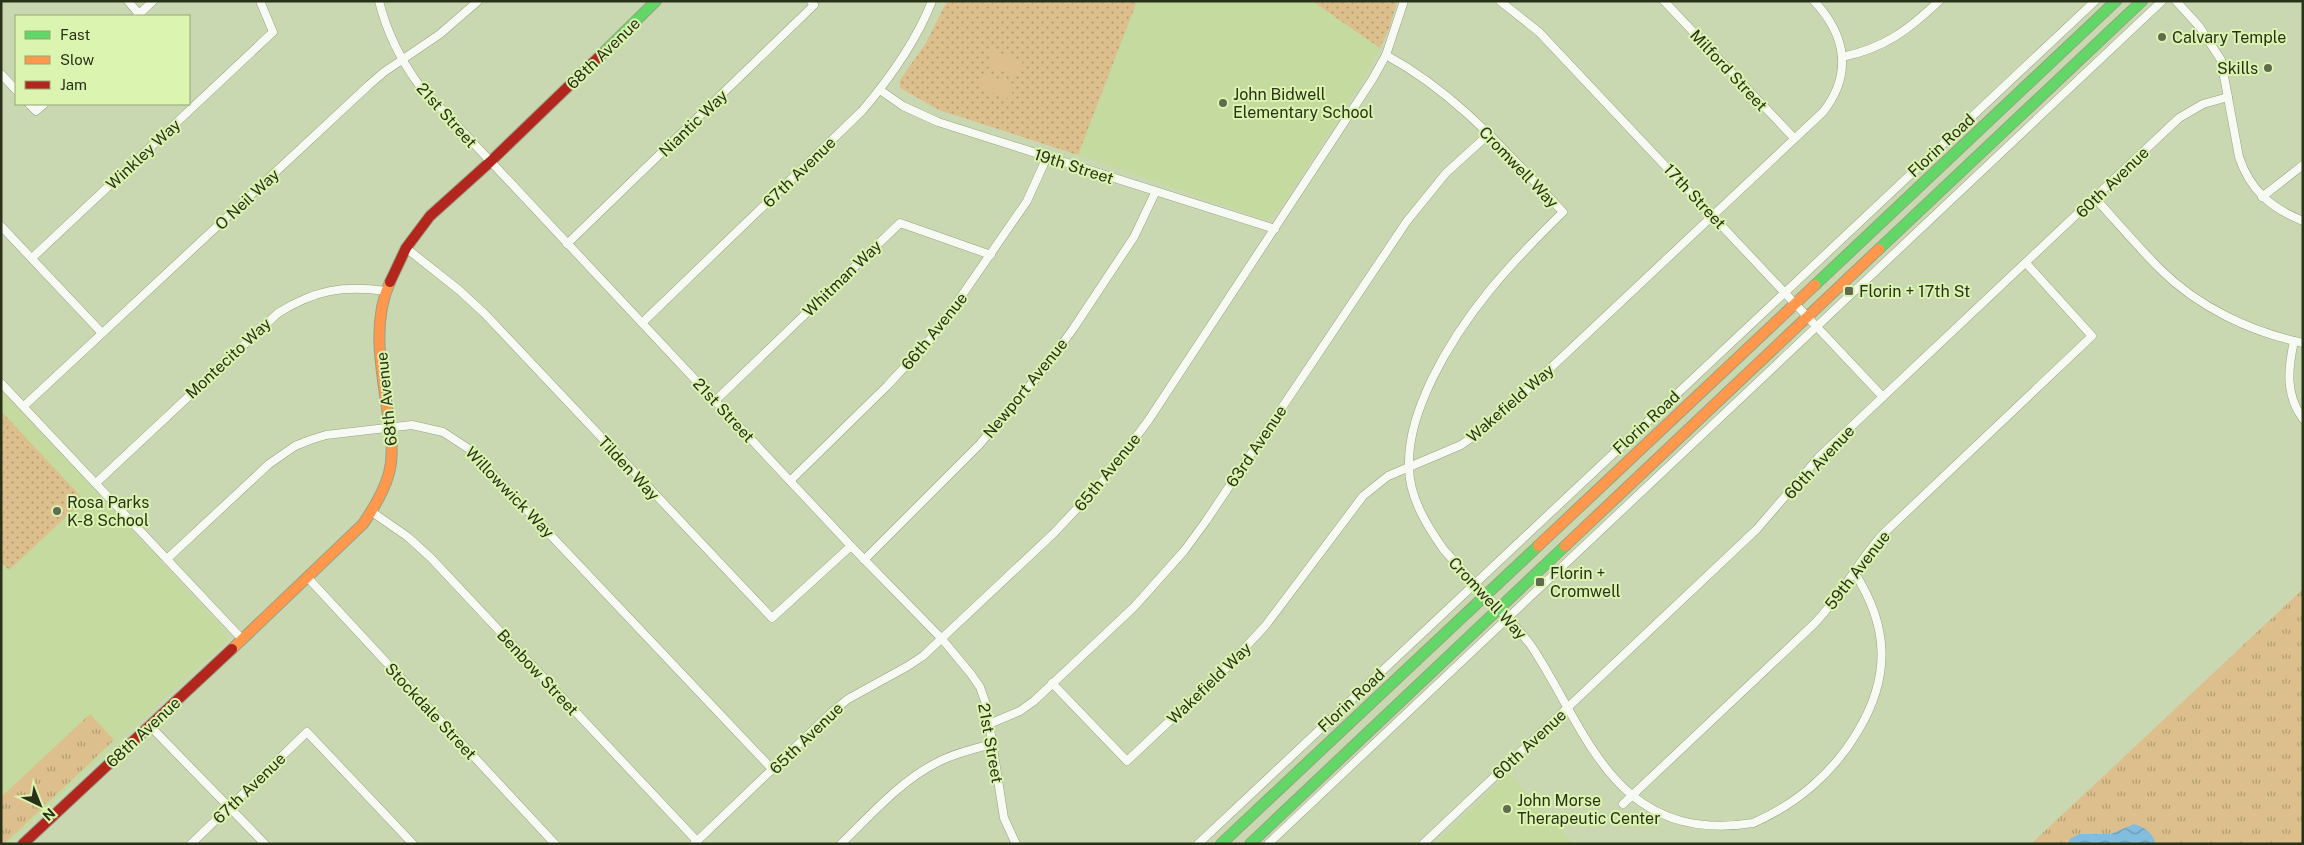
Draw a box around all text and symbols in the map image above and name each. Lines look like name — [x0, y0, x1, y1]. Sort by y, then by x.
street label: 68th Avenue — [563, 14, 644, 93]
legend — [15, 15, 190, 105]
text: Fast — [60, 26, 90, 43]
street label: Milford Street — [1686, 26, 1771, 115]
place label: Calvary Temple — [2172, 28, 2286, 47]
marker: Calvary Temple — [2156, 31, 2168, 43]
text: Slow — [60, 51, 95, 68]
place label: Skills — [2217, 59, 2258, 78]
marker: Skills — [2262, 62, 2274, 74]
text: Jam — [60, 76, 87, 93]
street label: 21st Street — [413, 79, 481, 152]
place label: John Bidwell Elementary School — [1233, 85, 1374, 122]
street label: Niantic Way — [655, 86, 732, 161]
marker: John Bidwell Elementary School — [1217, 97, 1229, 109]
street label: Florin Road — [1904, 110, 1979, 181]
street label: Winkley Way — [102, 115, 185, 194]
street label: Cromwell Way — [1475, 123, 1563, 212]
street label: 67th Avenue — [759, 133, 840, 212]
street label: 60th Avenue — [2072, 143, 2153, 222]
street label: 19th Street — [1032, 145, 1116, 188]
street label: 17th Street — [1660, 160, 1730, 233]
street label: O Neil Way — [211, 165, 284, 234]
street label: Whitman Way — [799, 236, 886, 321]
place label: Florin + 17th St — [1859, 282, 1970, 301]
marker: Florin + 17th St — [1843, 285, 1855, 297]
street label: 66th Avenue — [897, 289, 971, 374]
street label: Montecito Way — [182, 314, 275, 403]
street label: Newport Avenue — [979, 335, 1071, 442]
street label: 68th Avenue — [372, 351, 401, 447]
street label: Wakefield Way — [1463, 360, 1558, 446]
street label: 21st Street — [689, 374, 758, 446]
street label: Florin Road — [1609, 387, 1684, 458]
street label: 63rd Avenue — [1222, 402, 1291, 491]
street label: 60th Avenue — [1780, 422, 1858, 503]
street label: 65th Avenue — [1070, 430, 1145, 515]
street label: Tilden Way — [594, 432, 664, 505]
street label: Willowwick Way — [461, 443, 558, 542]
place label: Rosa Parks K-8 School — [67, 493, 149, 530]
marker: Rosa Parks K-8 School — [51, 505, 63, 517]
street label: 59th Avenue — [1821, 527, 1894, 613]
street label: Cromwell Way — [1445, 553, 1531, 644]
place label: Florin + Cromwell — [1550, 564, 1621, 601]
marker: Florin + Cromwell — [1534, 576, 1546, 588]
street label: Benbow Street — [493, 625, 582, 719]
street label: Wakefield Way — [1163, 638, 1256, 728]
street label: Stockdale Street — [381, 659, 480, 764]
street label: Florin Road — [1314, 665, 1389, 736]
street label: 68th Avenue — [102, 693, 184, 772]
street label: 65th Avenue — [766, 699, 847, 778]
street label: 21st Street — [974, 702, 1007, 785]
street label: 60th Avenue — [1489, 705, 1570, 783]
street label: 67th Avenue — [209, 749, 290, 828]
north arrow — [15, 780, 65, 830]
place label: John Morse Therapeutic Center — [1517, 791, 1660, 828]
marker: John Morse Therapeutic Center — [1501, 803, 1513, 815]
text: N — [39, 805, 58, 824]

